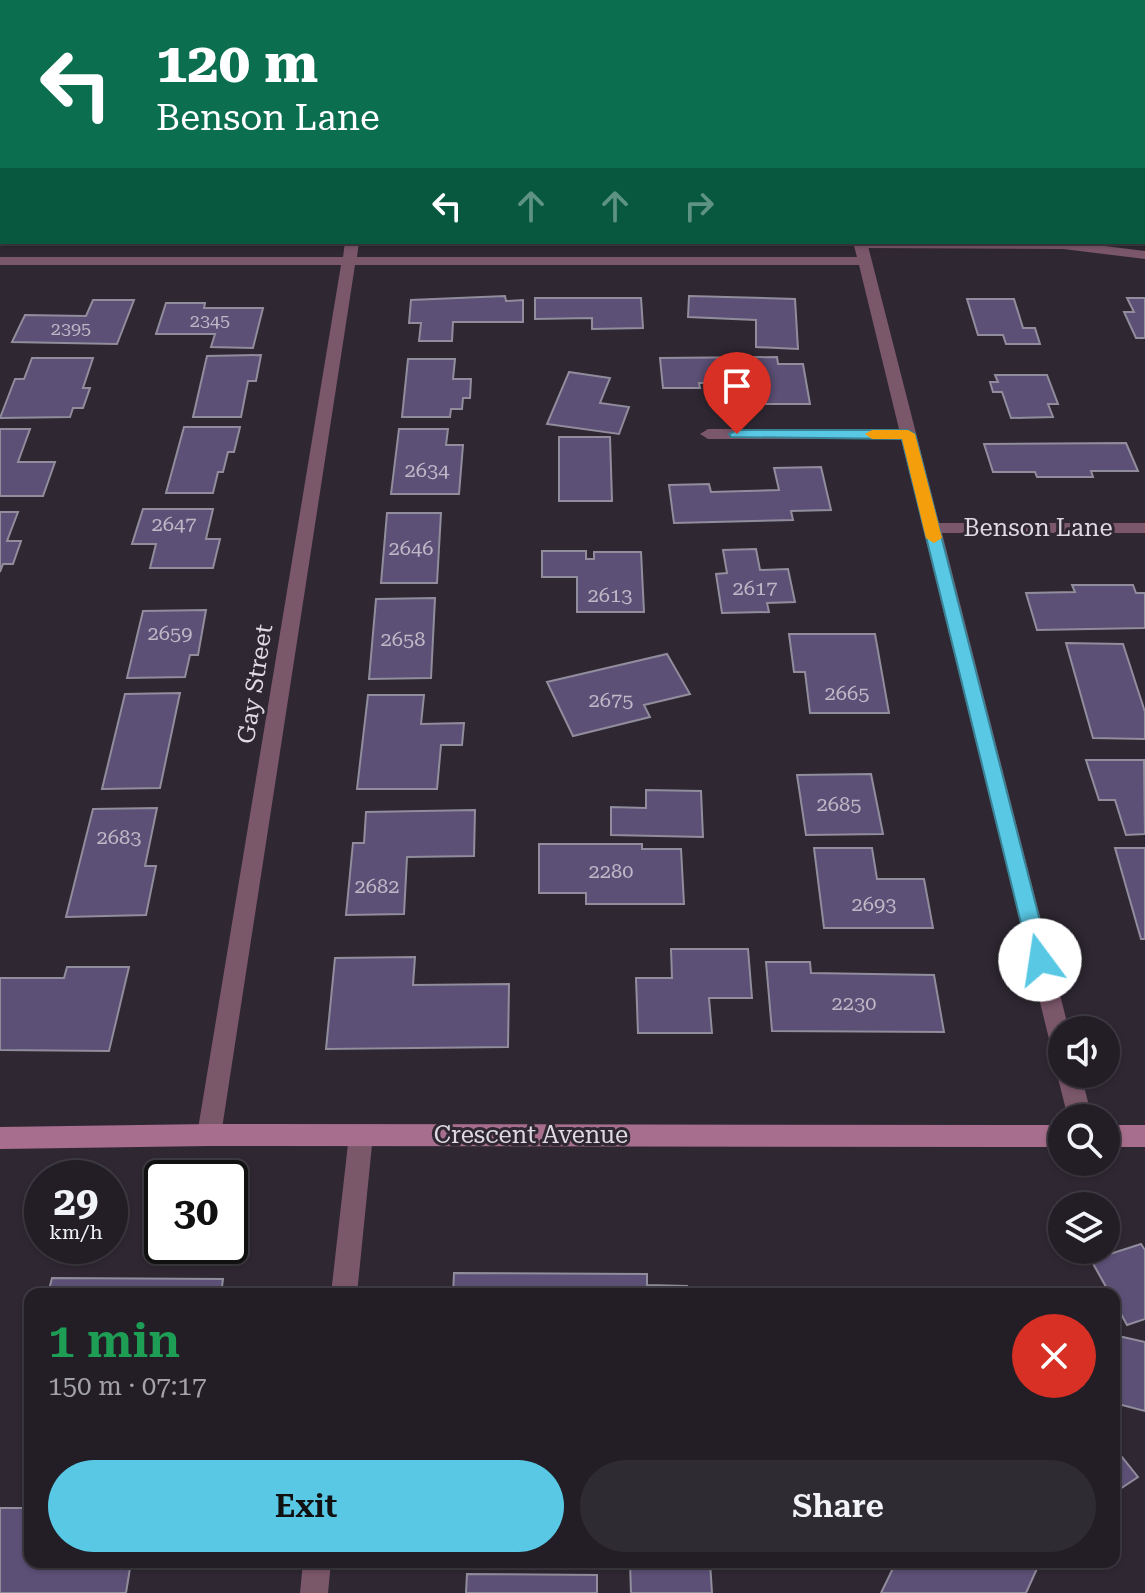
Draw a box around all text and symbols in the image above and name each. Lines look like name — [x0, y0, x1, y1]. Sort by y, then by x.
text: 120 m — [156, 30, 318, 96]
icon: left — [24, 32, 128, 136]
text: Benson Lane — [156, 97, 380, 139]
icon: left — [425, 184, 469, 228]
icon: ahead — [509, 184, 553, 228]
icon: ahead — [593, 184, 637, 228]
icon: right — [677, 184, 721, 228]
house number: 2345 — [190, 310, 230, 331]
house number: 2395 — [51, 318, 91, 339]
pin — [703, 352, 771, 434]
icon: arrive — [715, 364, 759, 408]
house number: 2634 — [405, 458, 450, 482]
house number: 2647 — [152, 512, 196, 536]
street label: Benson Lane — [963, 514, 1113, 542]
house number: 2646 — [389, 536, 433, 560]
house number: 2617 — [733, 576, 777, 600]
house number: 2613 — [588, 583, 632, 607]
house number: 2659 — [148, 621, 192, 645]
street label: Gay Street — [232, 622, 278, 746]
house number: 2658 — [381, 627, 425, 651]
house number: 2665 — [825, 681, 869, 705]
house number: 2675 — [589, 688, 633, 712]
house number: 2685 — [817, 792, 861, 816]
house number: 2683 — [97, 825, 141, 849]
house number: 2280 — [589, 859, 633, 883]
house number: 2682 — [355, 874, 399, 898]
house number: 2693 — [852, 892, 896, 916]
position arrow — [998, 918, 1082, 1002]
house number: 2230 — [832, 991, 876, 1015]
map controls — [1048, 1016, 1120, 1264]
button: sound — [1048, 1016, 1120, 1088]
button: search — [1048, 1104, 1120, 1176]
street label: Crescent Avenue — [434, 1121, 628, 1149]
speed limit sign: 30 — [144, 1160, 248, 1264]
text: 29 — [54, 1178, 98, 1225]
button: layers — [1048, 1192, 1120, 1264]
text: km/h — [49, 1220, 103, 1244]
text: 1 min — [48, 1313, 180, 1369]
button: close — [1012, 1314, 1096, 1398]
text: 150 m · 07:17 — [48, 1371, 207, 1401]
button: Exit — [48, 1460, 564, 1552]
button: Share — [580, 1460, 1096, 1552]

